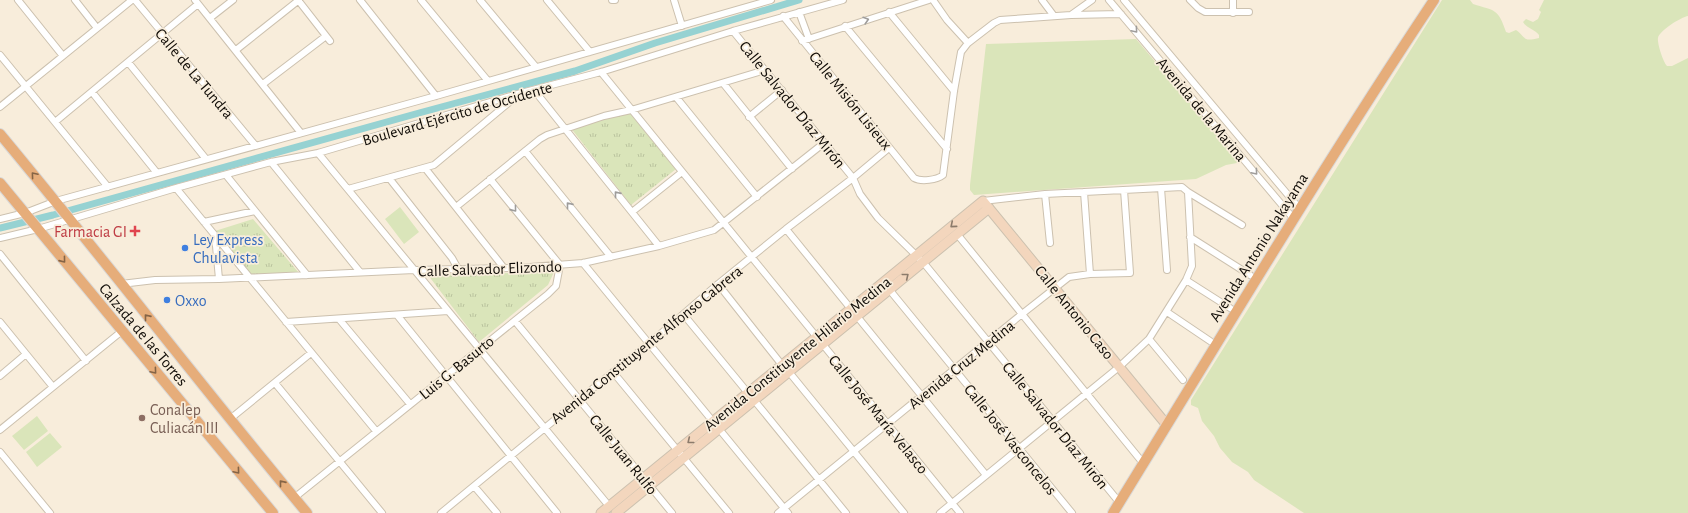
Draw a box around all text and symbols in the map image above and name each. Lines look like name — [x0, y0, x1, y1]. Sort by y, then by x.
one-way arrow — [862, 16, 869, 25]
one-way arrow — [1130, 25, 1137, 32]
street label: Calle de La Tundra — [152, 26, 236, 122]
street label: Calle Salvador Díaz Mirón — [736, 38, 848, 171]
street label: Calle Misión Lisieux — [806, 48, 895, 153]
street label: Avenida de la Marina — [1153, 55, 1249, 165]
street label: Boulevard Ejército de Occidente — [361, 79, 554, 150]
one-way arrow — [1250, 167, 1257, 174]
street label: Avenida Antonio Nakayama — [1206, 170, 1312, 325]
one-way arrow — [31, 172, 38, 180]
one-way arrow — [614, 191, 621, 198]
one-way arrow — [566, 202, 573, 209]
one-way arrow — [510, 205, 517, 212]
one-way arrow — [950, 221, 958, 228]
place label: Farmacia GI — [54, 224, 127, 240]
marker: Farmacia GI — [130, 226, 140, 236]
place label: Ley Express Chulavista — [193, 232, 263, 266]
marker: Ley Express Chulavista — [180, 243, 190, 253]
one-way arrow — [58, 255, 65, 262]
street label: Calle Salvador Elizondo — [418, 258, 562, 280]
street label: Avenida Constituyente Alfonso Cabrera — [548, 263, 746, 428]
street label: Calle Antonio Caso — [1032, 263, 1117, 363]
street label: Avenida Constituyente Hilario Medina — [701, 273, 895, 435]
one-way arrow — [902, 273, 909, 280]
street label: Calzada de las Torres — [96, 280, 191, 389]
place label: Oxxo — [175, 293, 207, 309]
marker: Oxxo — [162, 295, 172, 305]
one-way arrow — [145, 314, 152, 321]
street label: Avenida Cruz Medina — [906, 317, 1018, 412]
street label: Luis G. Basurto — [416, 333, 497, 403]
street label: Calle José María Velasco — [825, 352, 931, 477]
street label: Calle Salvador Díaz Mirón — [999, 359, 1111, 492]
one-way arrow — [150, 366, 157, 373]
street label: Calle José Vasconcelos — [961, 381, 1060, 498]
place label: Conalep Culiacán III — [150, 402, 218, 436]
street label: Calle Juan Rulfo — [586, 412, 660, 498]
marker: Conalep Culiacán III — [137, 413, 147, 423]
one-way arrow — [687, 436, 694, 443]
one-way arrow — [233, 466, 240, 473]
one-way arrow — [280, 480, 287, 487]

